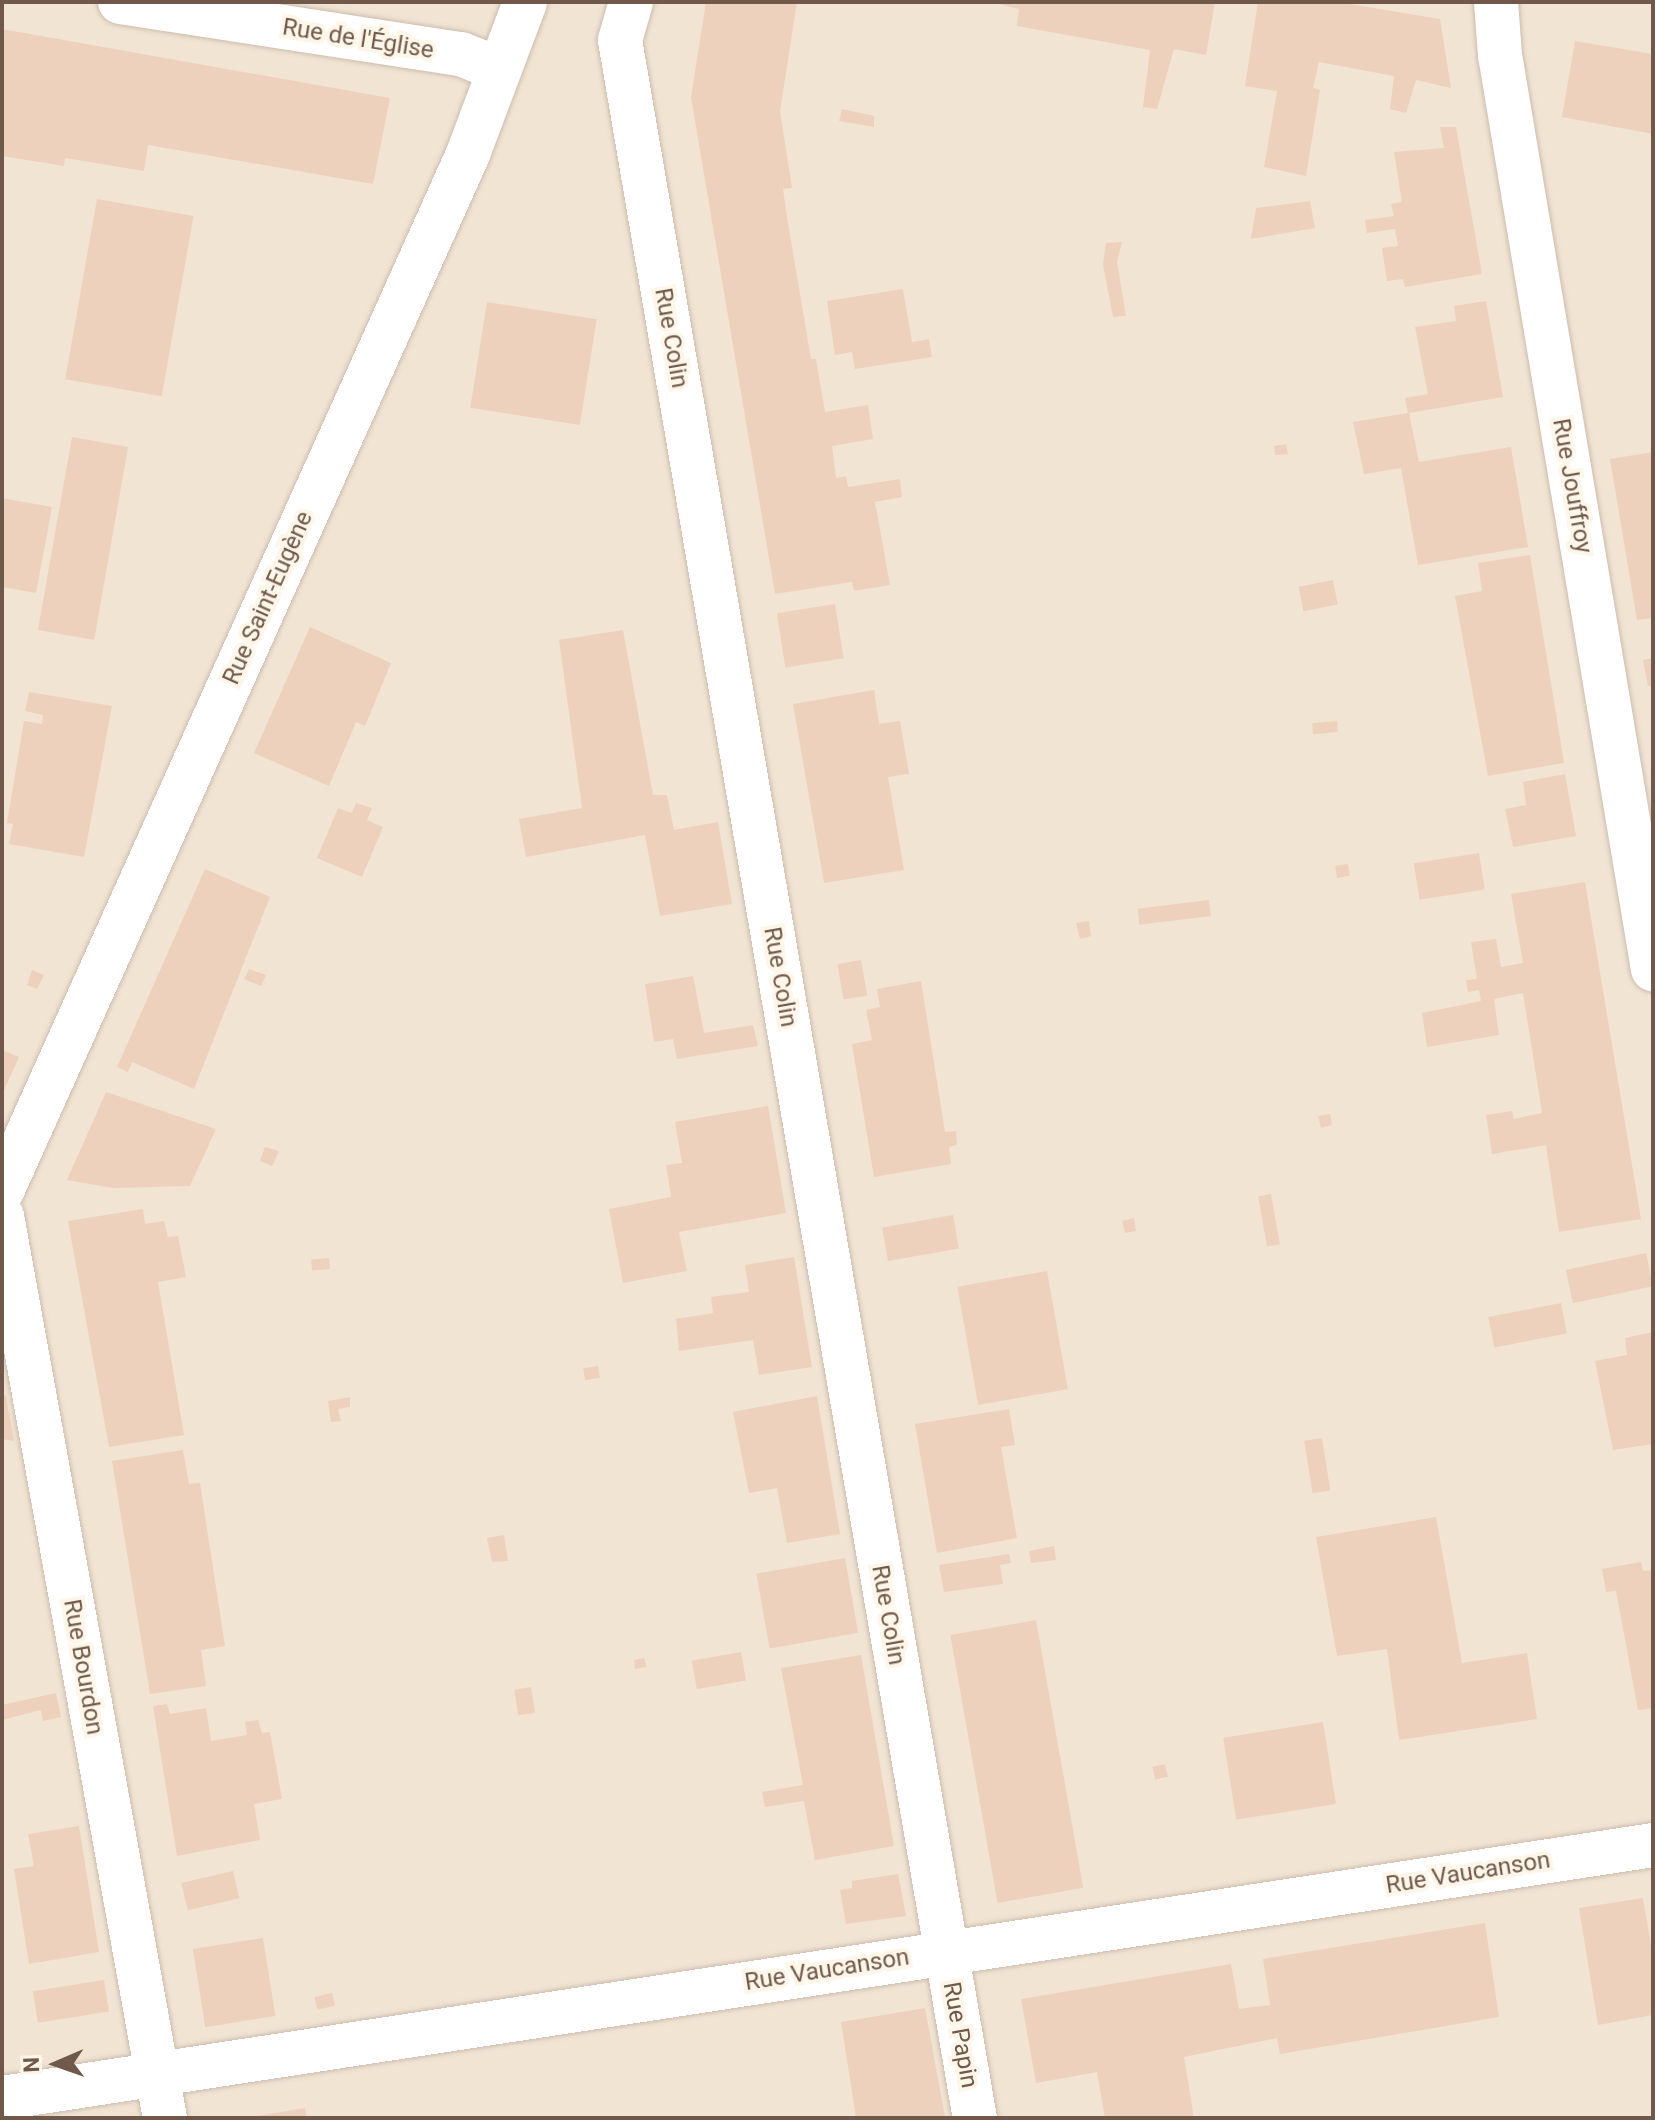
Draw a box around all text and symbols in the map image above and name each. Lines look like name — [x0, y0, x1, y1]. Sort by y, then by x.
street label: Rue de l'Église — [280, 13, 436, 65]
street label: Rue Colin — [648, 286, 694, 390]
street label: Rue Jouffroy — [1546, 416, 1598, 556]
street label: Rue Saint-Eugène — [217, 507, 319, 689]
street label: Rue Colin — [757, 925, 803, 1029]
street label: Rue Colin — [865, 1563, 911, 1667]
street label: Rue Bourdon — [57, 1597, 109, 1737]
street label: Rue Vaucanson — [1384, 1846, 1552, 1900]
street label: Rue Vaucanson — [743, 1943, 911, 1997]
street label: Rue Papin — [936, 1980, 984, 2090]
north arrow — [16, 2024, 96, 2104]
text: N — [19, 2057, 44, 2073]

